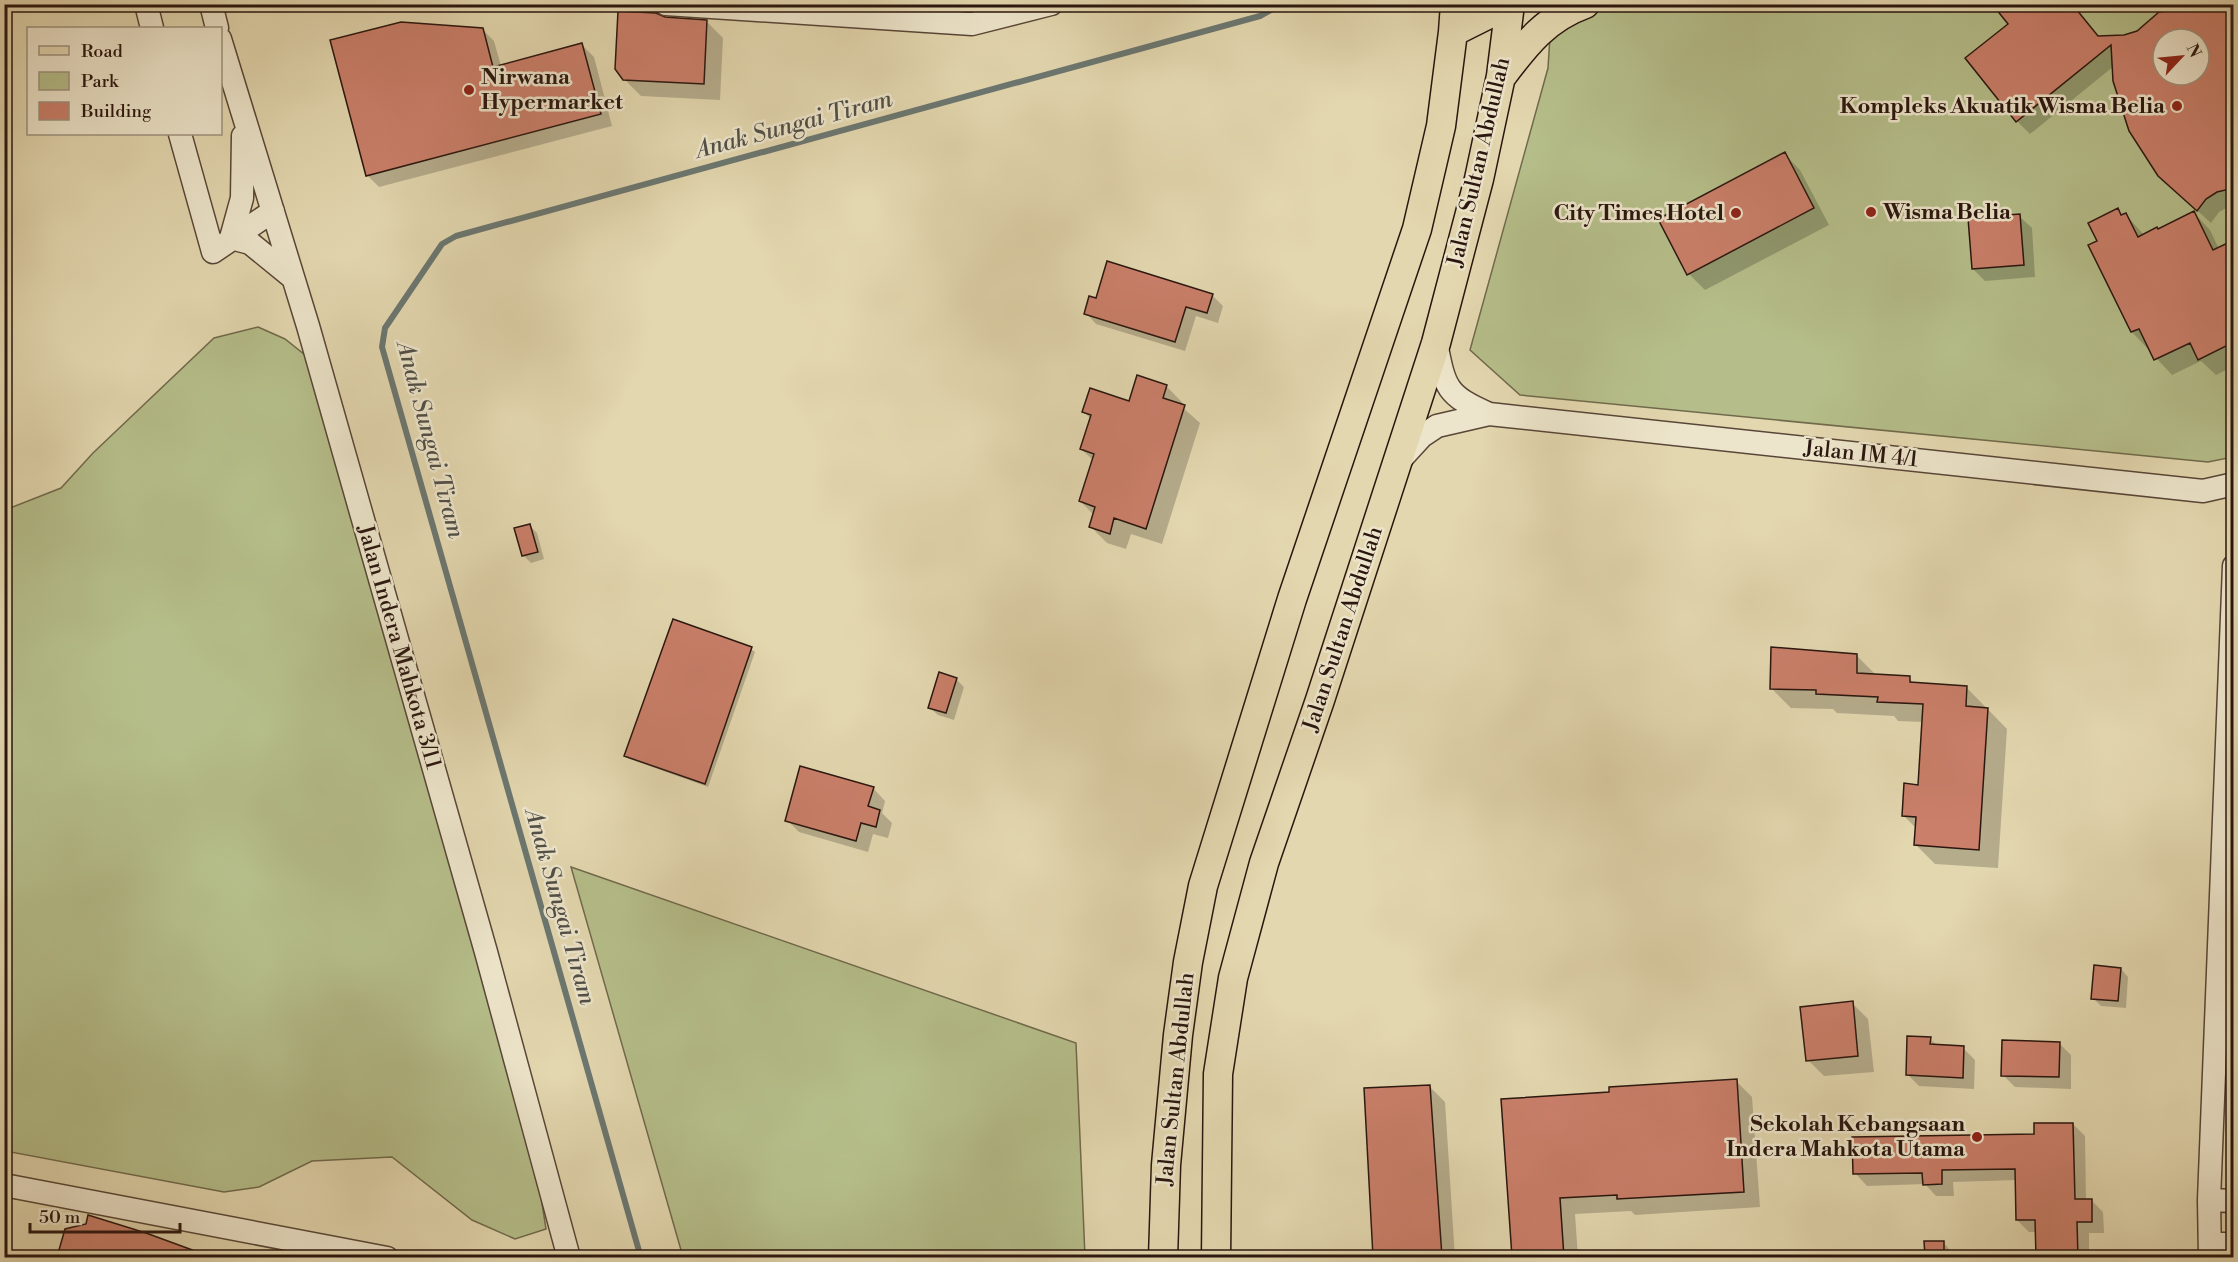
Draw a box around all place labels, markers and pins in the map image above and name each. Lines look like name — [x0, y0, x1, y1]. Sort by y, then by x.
place label: Nirwana Hypermarket — [481, 64, 623, 116]
marker: Nirwana Hypermarket — [462, 83, 476, 97]
place label: Kompleks Akuatik Wisma Belia — [1840, 93, 2166, 120]
marker: Kompleks Akuatik Wisma Belia — [2170, 99, 2184, 113]
place label: Wisma Belia — [1882, 199, 2012, 226]
place label: City Times Hotel — [1553, 200, 1724, 227]
marker: Wisma Belia — [1864, 205, 1878, 219]
marker: City Times Hotel — [1729, 206, 1743, 220]
place label: Sekolah Kebangsaan Indera Mahkota Utama — [1726, 1111, 1966, 1163]
marker: Sekolah Kebangsaan Indera Mahkota Utama — [1970, 1130, 1984, 1144]

